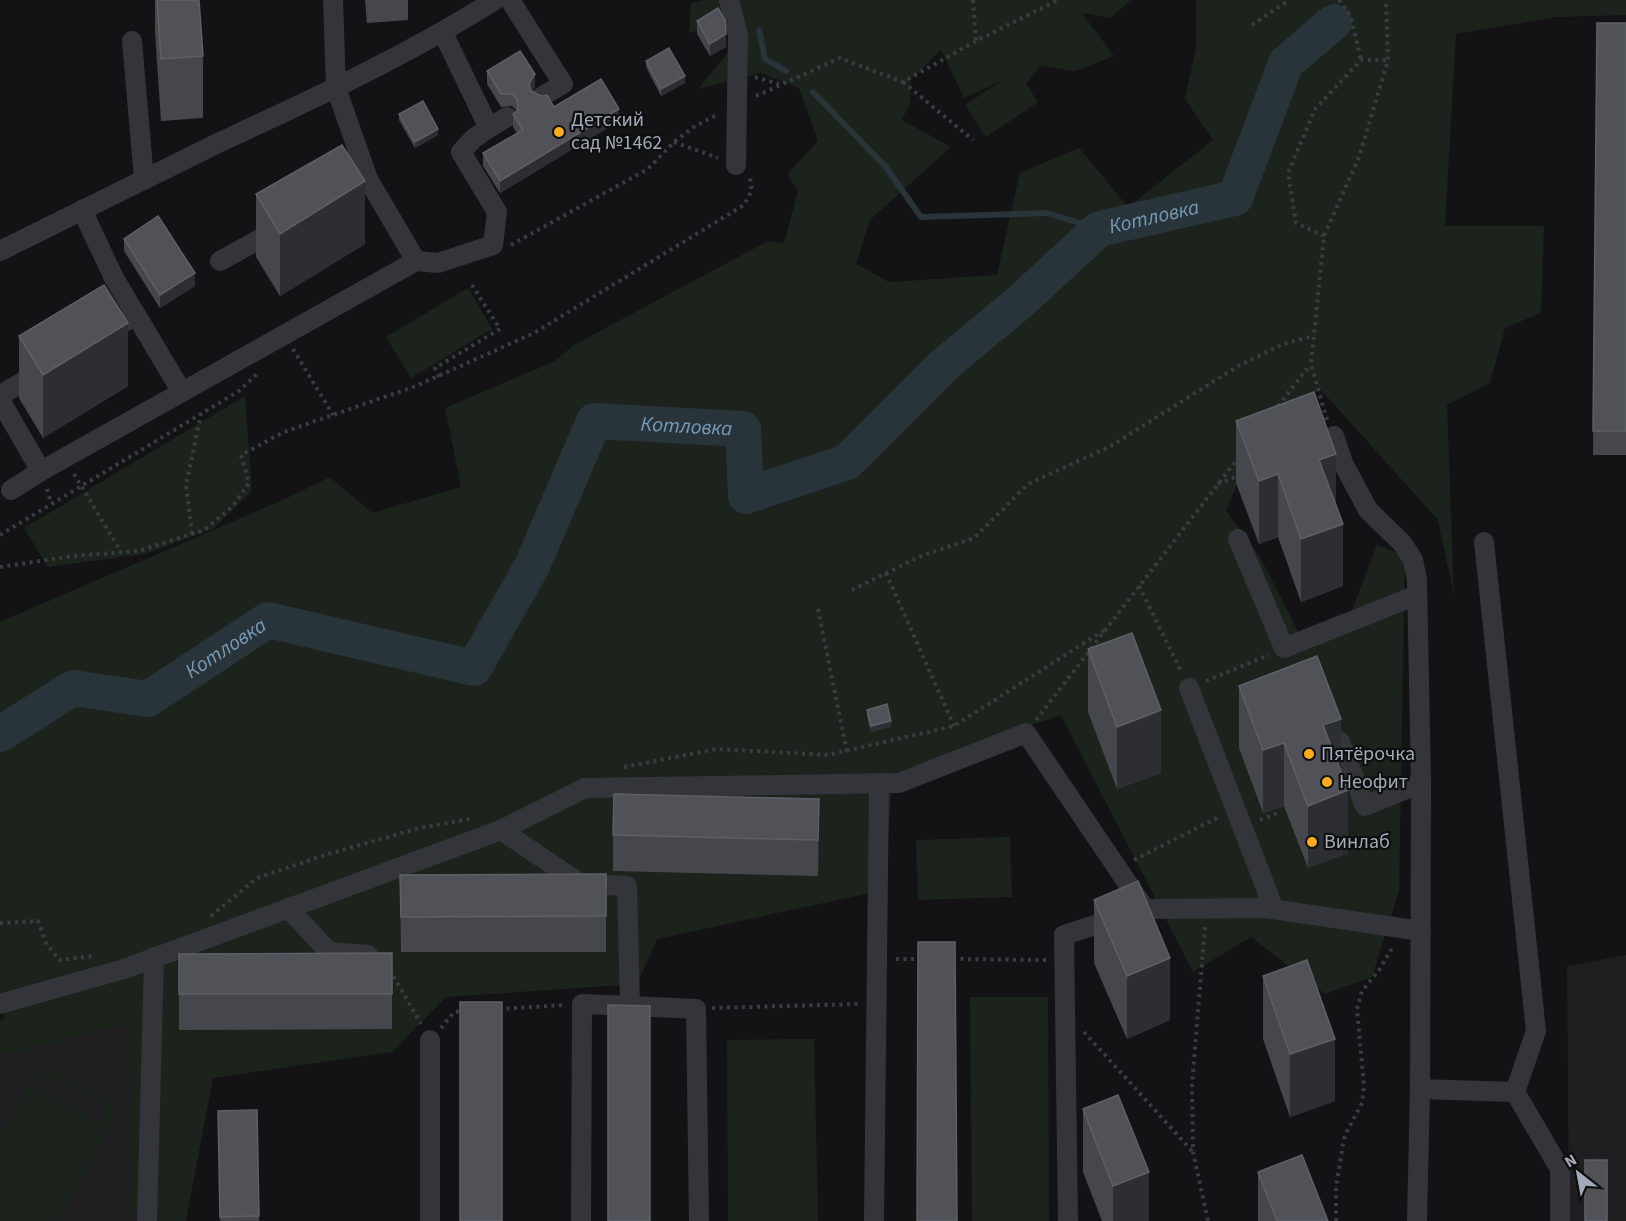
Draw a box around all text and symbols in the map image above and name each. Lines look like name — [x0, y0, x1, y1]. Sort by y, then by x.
place label: Детский сад №1462 — [571, 106, 662, 157]
marker: Детский сад №1462 — [552, 125, 566, 139]
water label: Котловка — [1106, 192, 1202, 241]
water label: Котловка — [640, 409, 733, 443]
water label: Котловка — [179, 610, 272, 686]
place label: Пятёрочка — [1321, 740, 1415, 768]
marker: Пятёрочка — [1302, 747, 1316, 761]
place label: Неофит — [1339, 768, 1408, 796]
marker: Неофит — [1320, 775, 1334, 789]
place label: Винлаб — [1324, 828, 1390, 856]
marker: Винлаб — [1305, 835, 1319, 849]
north arrow — [1548, 1143, 1608, 1203]
text: N — [1561, 1149, 1581, 1173]

